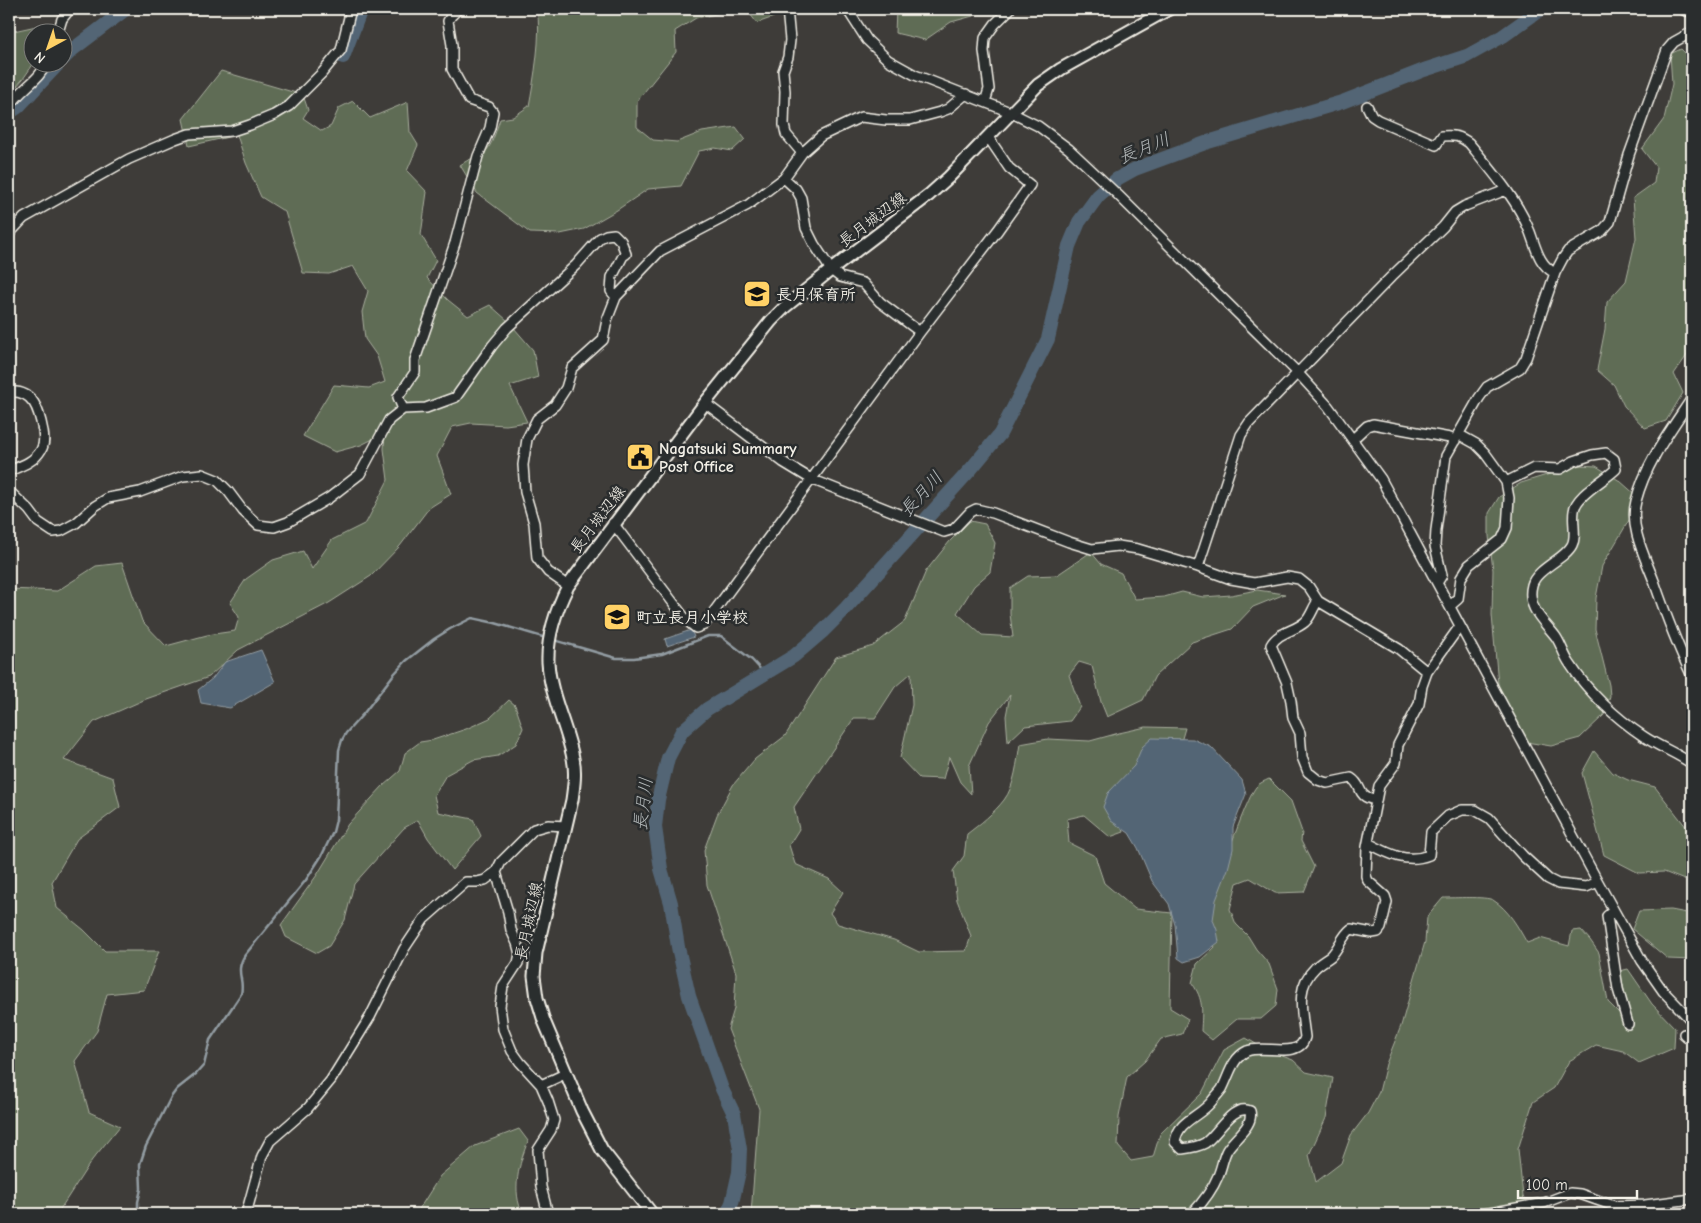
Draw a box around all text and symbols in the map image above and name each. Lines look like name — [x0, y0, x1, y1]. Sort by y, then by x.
north arrow — [22, 22, 72, 72]
text: N — [31, 48, 49, 67]
water label: 長月川 — [1115, 129, 1173, 168]
street label: 長月城辺線 — [835, 189, 910, 251]
school or university icon: 長月保育所 — [742, 279, 772, 309]
place label: 長月保育所 — [776, 286, 856, 304]
place label: Nagatsuki Summary Post Office — [659, 440, 797, 476]
public building icon: Nagatsuki Summary Post Office — [625, 442, 655, 472]
water label: 長月川 — [896, 467, 947, 521]
street label: 長月城辺線 — [567, 482, 629, 557]
school or university icon: 町立長月小学校 — [602, 602, 632, 632]
place label: 町立長月小学校 — [636, 609, 748, 627]
water label: 長月川 — [630, 776, 657, 832]
street label: 長月城辺線 — [512, 880, 546, 962]
scale bar — [1518, 1168, 1637, 1200]
text: 100 m — [1526, 1176, 1568, 1194]

